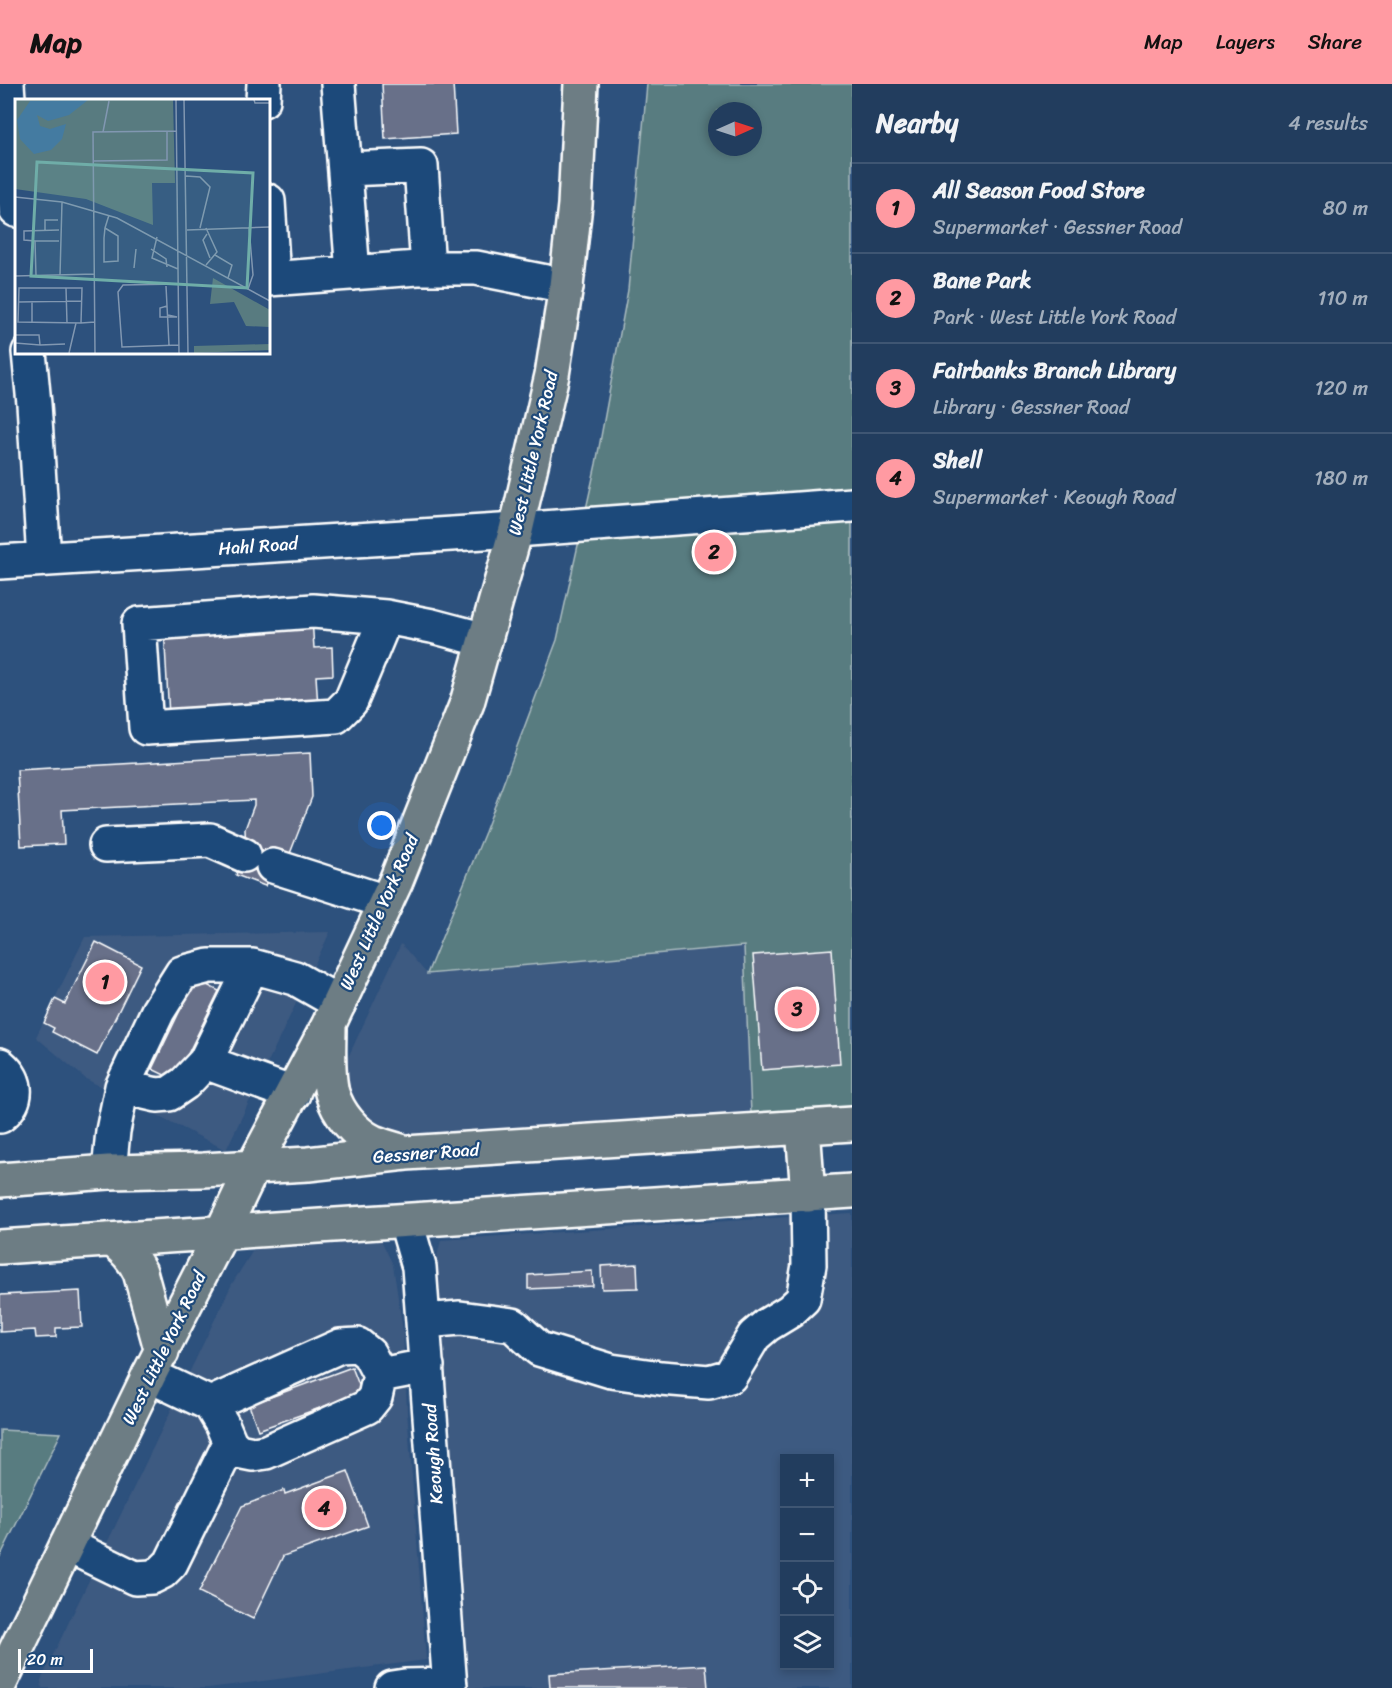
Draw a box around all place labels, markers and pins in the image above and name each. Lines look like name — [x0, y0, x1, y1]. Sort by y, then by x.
pin: 2 — [694, 530, 734, 574]
pin: 1 — [86, 960, 124, 1004]
pin: 3 — [778, 986, 816, 1032]
pin: 4 — [304, 1486, 344, 1530]

